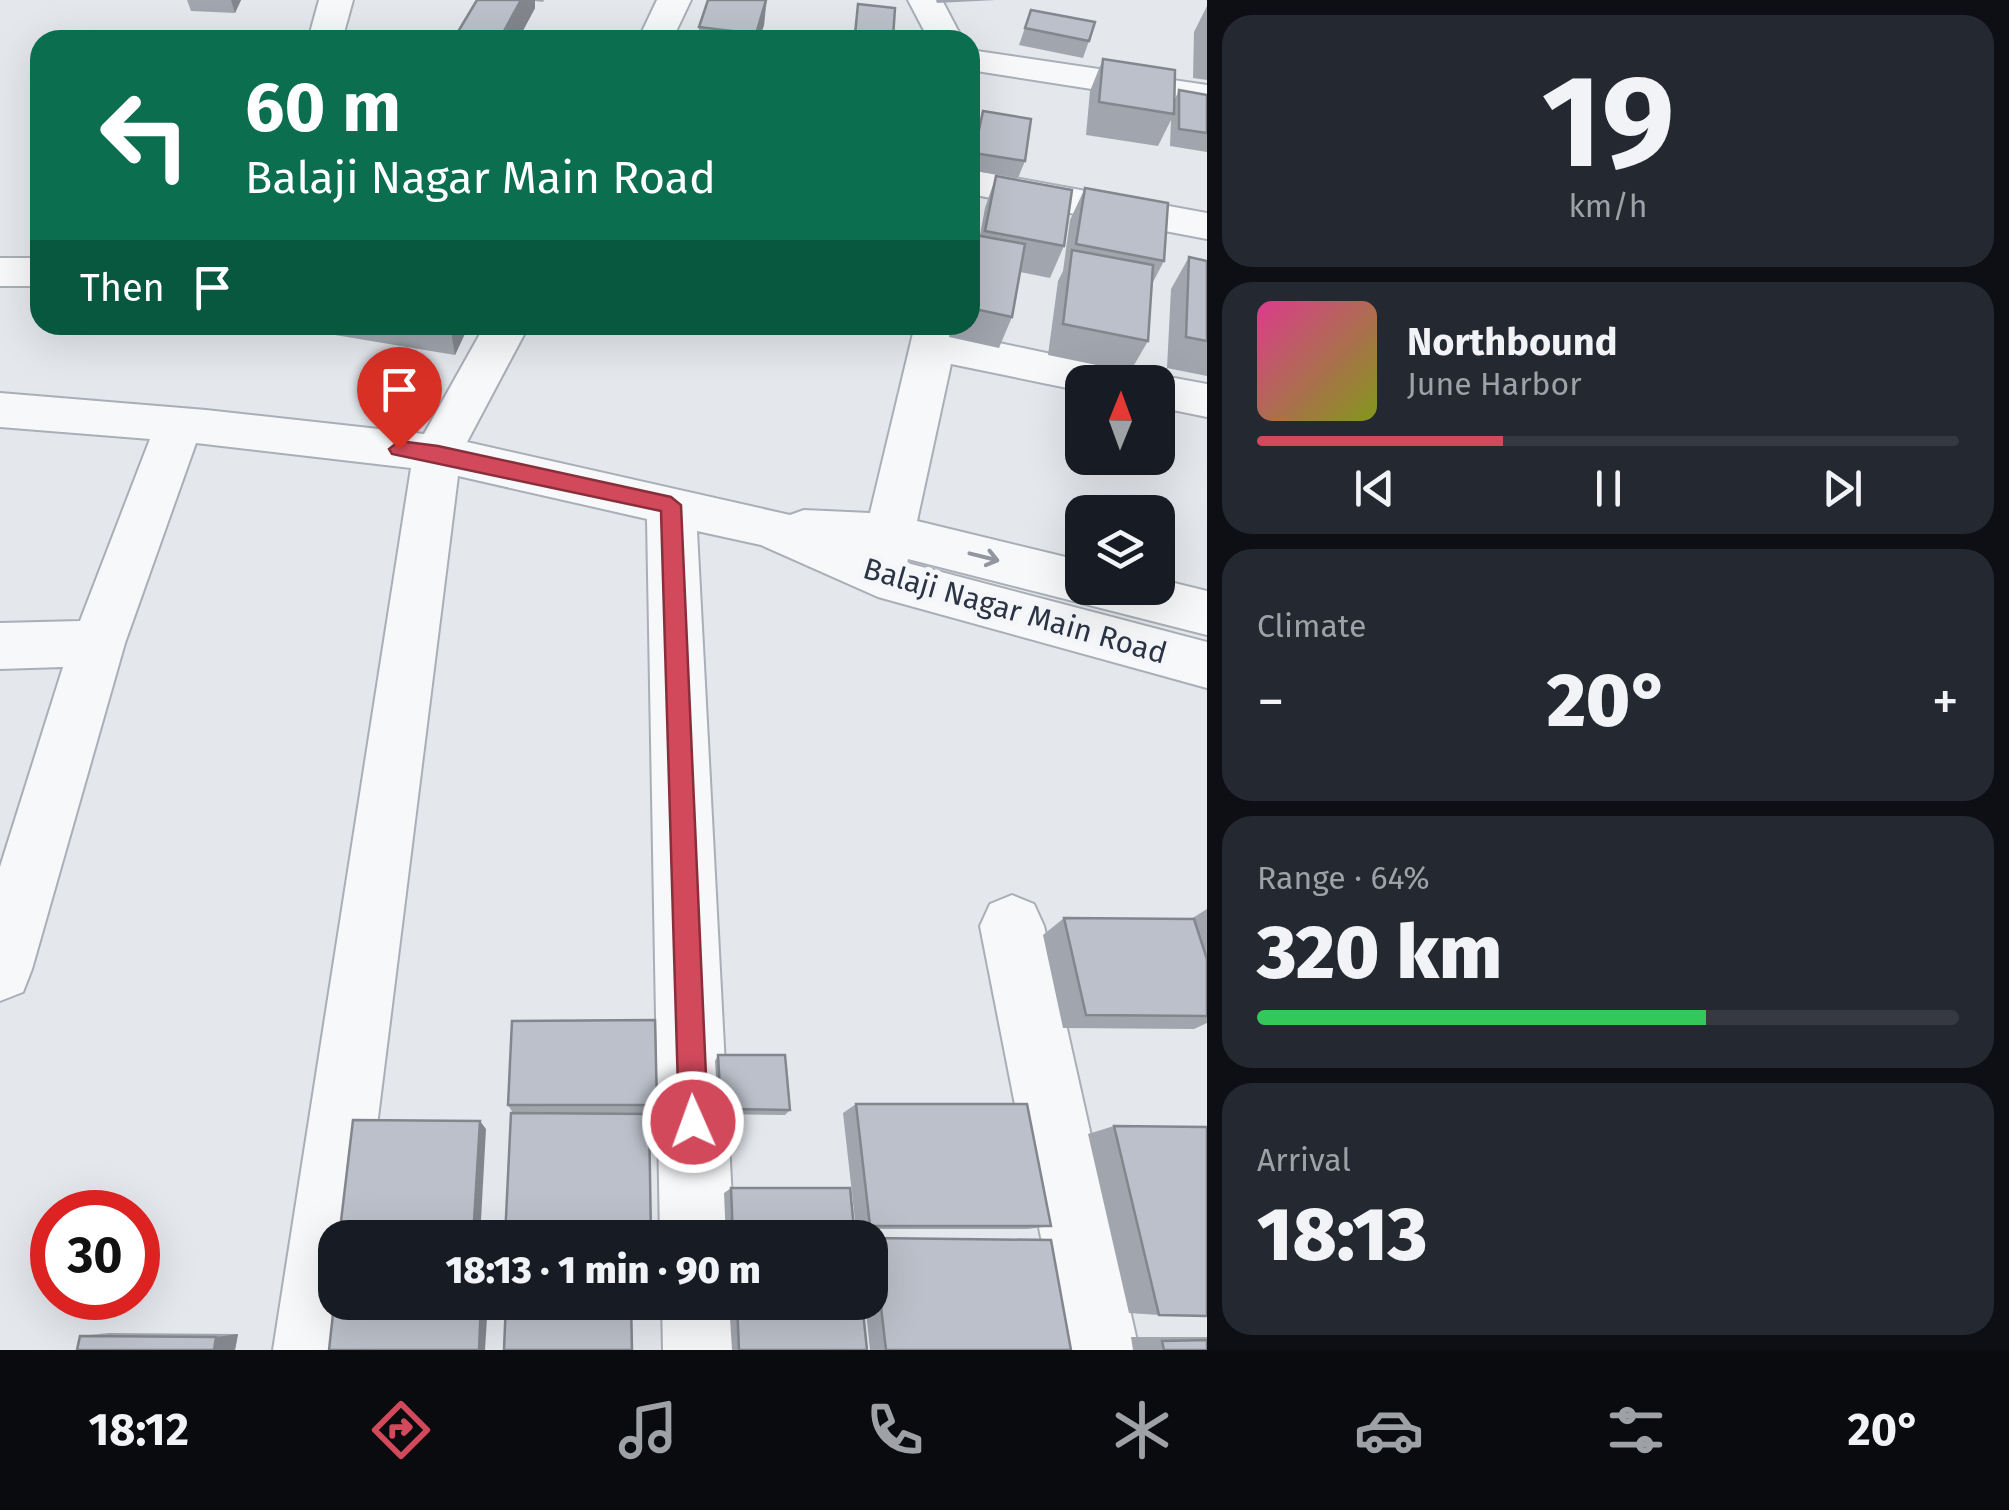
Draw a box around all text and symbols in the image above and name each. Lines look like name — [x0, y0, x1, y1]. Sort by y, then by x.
text: 19 — [1541, 44, 1675, 200]
text: 60 m — [245, 66, 401, 150]
icon: left — [80, 70, 210, 200]
text: Balaji Nagar Main Road — [245, 151, 716, 205]
text: km/h — [1568, 187, 1648, 225]
icon: arrive — [185, 260, 240, 315]
text: Then — [80, 265, 165, 311]
text: Northbound — [1407, 319, 1618, 365]
pin — [357, 347, 442, 450]
icon: arrive — [372, 362, 427, 417]
north arrow — [1065, 365, 1175, 475]
map controls — [1065, 365, 1175, 605]
text: June Harbor — [1407, 365, 1582, 403]
icon: previous — [1347, 461, 1402, 516]
icon: pause — [1581, 461, 1636, 516]
icon: next — [1815, 461, 1870, 516]
button: layers — [1065, 495, 1175, 605]
one-way arrow — [967, 549, 999, 567]
street label: Balaji Nagar Main Road — [859, 550, 1171, 672]
text: Climate — [1257, 607, 1366, 645]
text: 20° — [1547, 656, 1669, 746]
text: − — [1257, 669, 1285, 735]
text: + — [1932, 669, 1959, 735]
text: Range · 64% — [1257, 859, 1430, 897]
text: 320 km — [1257, 908, 1502, 998]
position arrow — [641, 1070, 745, 1174]
text: Arrival — [1257, 1141, 1351, 1179]
speed limit sign: 30 — [30, 1190, 160, 1320]
text: 18:13 — [1257, 1190, 1427, 1280]
text: 18:13 · 1 min · 90 m — [445, 1247, 761, 1293]
icon: directions — [366, 1395, 436, 1465]
icon: music — [613, 1395, 683, 1465]
icon: phone — [860, 1395, 930, 1465]
icon: climate — [1107, 1395, 1177, 1465]
icon: car — [1354, 1395, 1424, 1465]
icon: filters — [1601, 1395, 1671, 1465]
text: 18:12 — [88, 1403, 189, 1457]
text: 20° — [1847, 1403, 1921, 1457]

